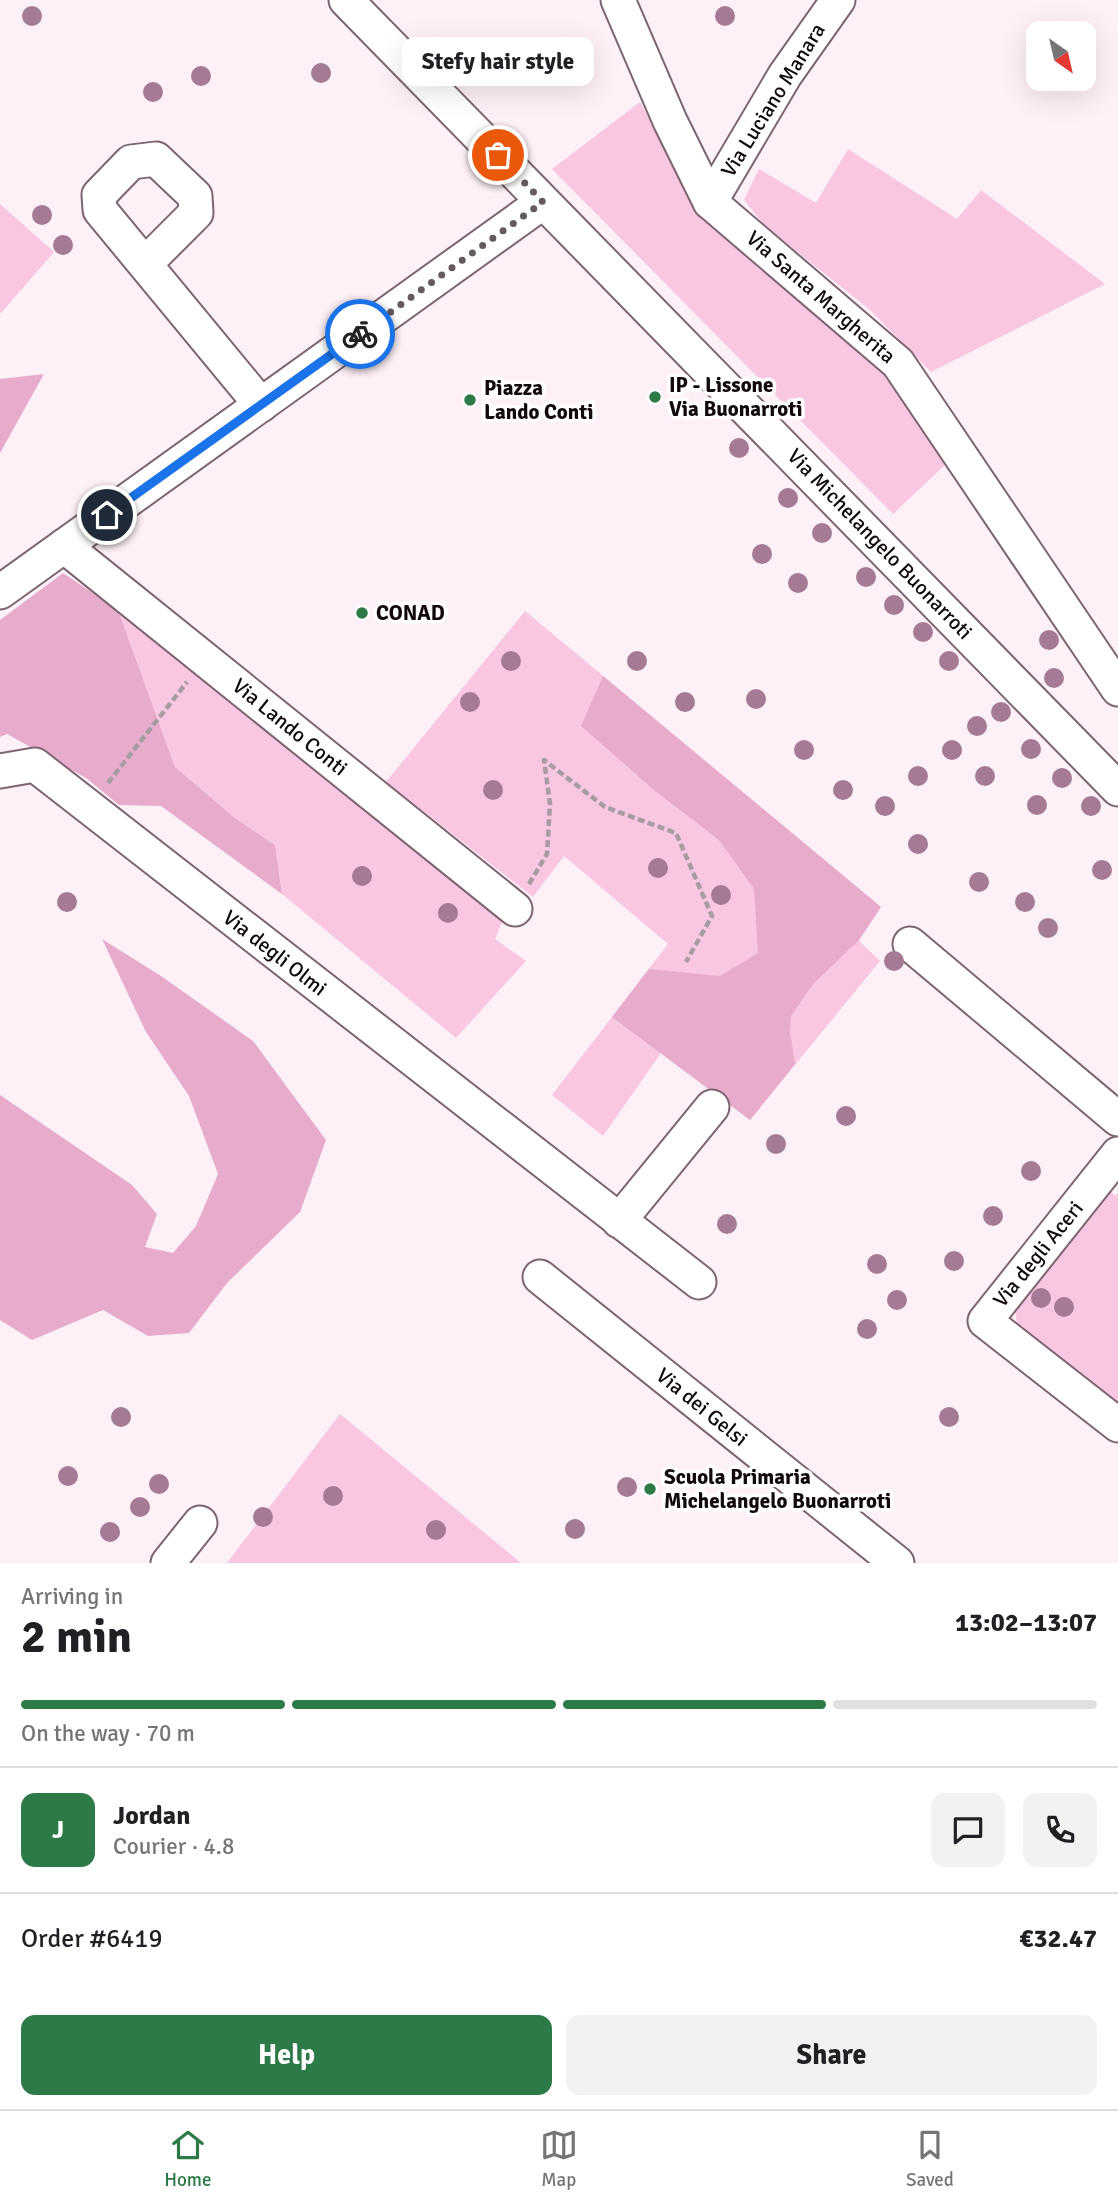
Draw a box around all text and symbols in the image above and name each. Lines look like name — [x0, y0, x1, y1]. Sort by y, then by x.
street label: Via Luciano Manara — [715, 18, 831, 182]
north arrow — [1026, 21, 1096, 91]
map controls — [1026, 21, 1096, 91]
callout: Stefy hair style — [402, 36, 594, 85]
text: Stefy hair style — [422, 47, 574, 76]
pin — [468, 125, 528, 185]
icon: bag — [479, 136, 517, 174]
street label: Via Santa Margherita — [741, 225, 901, 369]
courier — [325, 299, 395, 369]
icon: bike — [341, 315, 379, 353]
place label: IP - Lissone Via Buonarroti — [669, 372, 802, 422]
place label: Piazza Lando Conti — [484, 375, 593, 425]
marker: IP - Lissone Via Buonarroti — [647, 389, 663, 405]
marker: Piazza Lando Conti — [462, 392, 478, 408]
street label: Via Michelangelo Buonarroti — [782, 443, 978, 645]
pin — [77, 485, 137, 545]
icon: home — [88, 496, 126, 534]
place label: CONAD — [376, 600, 445, 626]
marker: CONAD — [354, 605, 370, 621]
street label: Via Lando Conti — [227, 673, 353, 781]
street label: Via degli Olmi — [218, 904, 332, 1002]
street label: Via degli Aceri — [987, 1196, 1089, 1312]
street label: Via dei Gelsi — [651, 1362, 753, 1452]
place label: Scuola Primaria Michelangelo Buonarroti — [664, 1464, 891, 1514]
marker: Scuola Primaria Michelangelo Buonarroti — [642, 1481, 658, 1497]
text: Arriving in — [21, 1582, 123, 1611]
text: 13:02–13:07 — [955, 1607, 1097, 1639]
text: 2 min — [21, 1609, 132, 1665]
text: On the way · 70 m — [21, 1719, 195, 1748]
button: chat — [931, 1793, 1005, 1867]
button: phone — [1023, 1793, 1097, 1867]
text: Jordan — [113, 1800, 190, 1832]
text: J — [52, 1814, 64, 1846]
text: Courier · 4.8 — [113, 1832, 234, 1861]
text: Order #6419 — [21, 1923, 162, 1955]
text: €32.47 — [1019, 1923, 1097, 1955]
button: Help — [21, 2015, 552, 2095]
button: Share — [566, 2015, 1097, 2095]
tab: Home — [164, 2126, 211, 2192]
tab: Map — [540, 2126, 578, 2192]
tab: Saved — [906, 2126, 954, 2192]

